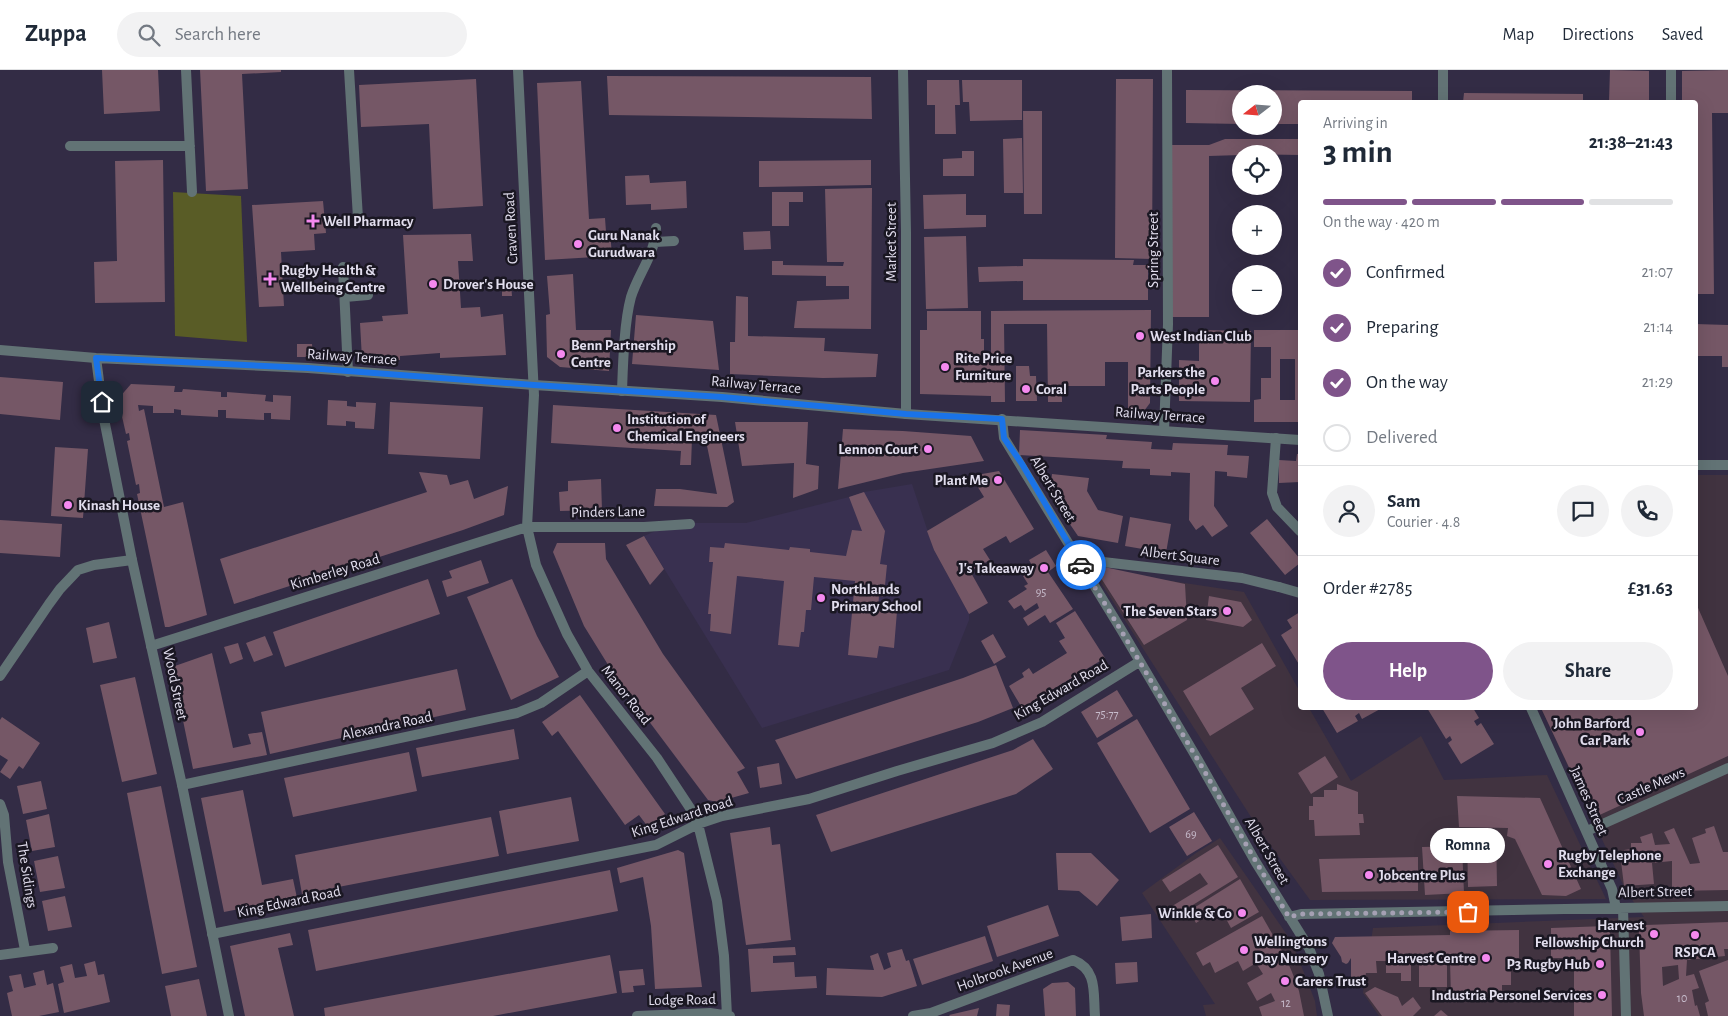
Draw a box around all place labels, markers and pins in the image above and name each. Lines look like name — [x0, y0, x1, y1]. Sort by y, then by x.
place label: Well Pharmacy — [323, 214, 414, 229]
marker: Well Pharmacy — [307, 215, 319, 227]
place label: Guru Nanak Gurudwara — [588, 228, 660, 260]
marker: Guru Nanak Gurudwara — [572, 238, 584, 250]
place label: Rugby Health & Wellbeing Centre — [281, 263, 385, 295]
marker: Rugby Health & Wellbeing Centre — [263, 272, 277, 286]
place label: Drover's House — [443, 277, 534, 292]
marker: Drover's House — [427, 278, 439, 290]
place label: West Indian Club — [1150, 329, 1252, 344]
marker: West Indian Club — [1134, 330, 1146, 342]
place label: Benn Partnership Centre — [571, 338, 676, 370]
marker: Benn Partnership Centre — [555, 348, 567, 360]
place label: Rite Price Furniture — [955, 351, 1012, 383]
marker: Rite Price Furniture — [939, 361, 951, 373]
place label: Parkers the Parts People — [1130, 365, 1205, 397]
marker: Parkers the Parts People — [1209, 375, 1221, 387]
pin — [81, 381, 123, 423]
place label: Coral — [1036, 382, 1067, 397]
marker: Coral — [1020, 383, 1032, 395]
place label: Institution of Chemical Engineers — [627, 412, 745, 444]
marker: Institution of Chemical Engineers — [611, 422, 623, 434]
place label: Lennon Court — [838, 442, 918, 457]
marker: Lennon Court — [922, 443, 934, 455]
place label: Plant Me — [935, 473, 988, 488]
marker: Plant Me — [992, 474, 1004, 486]
place label: Kinash House — [78, 498, 160, 513]
marker: Kinash House — [62, 499, 74, 511]
place label: J's Takeaway — [959, 561, 1034, 576]
marker: J's Takeaway — [1038, 562, 1050, 574]
place label: Northlands Primary School — [831, 582, 922, 614]
marker: Northlands Primary School — [815, 592, 827, 604]
place label: The Seven Stars — [1123, 604, 1217, 619]
marker: The Seven Stars — [1221, 605, 1233, 617]
place label: John Barford Car Park — [1554, 716, 1631, 748]
marker: John Barford Car Park — [1634, 726, 1646, 738]
callout: Romna — [1430, 827, 1506, 862]
place label: Rugby Telephone Exchange — [1558, 848, 1661, 880]
marker: Rugby Telephone Exchange — [1542, 858, 1554, 870]
place label: Jobcentre Plus — [1379, 868, 1465, 883]
marker: Jobcentre Plus — [1363, 869, 1375, 881]
pin — [1447, 891, 1489, 933]
place label: Winkle & Co — [1158, 906, 1232, 921]
marker: Winkle & Co — [1236, 907, 1248, 919]
place label: Harvest Fellowship Church — [1535, 918, 1644, 950]
marker: Harvest Fellowship Church — [1648, 928, 1660, 940]
marker: RSPCA — [1689, 929, 1701, 941]
place label: Wellingtons Day Nursery — [1254, 934, 1328, 966]
marker: Wellingtons Day Nursery — [1238, 944, 1250, 956]
place label: RSPCA — [1674, 945, 1716, 960]
place label: Harvest Centre — [1387, 951, 1476, 966]
marker: Harvest Centre — [1480, 952, 1492, 964]
place label: P3 Rugby Hub — [1506, 957, 1590, 972]
marker: P3 Rugby Hub — [1594, 958, 1606, 970]
place label: Carers Trust — [1295, 974, 1366, 989]
marker: Carers Trust — [1279, 975, 1291, 987]
place label: Industria Personel Services — [1431, 988, 1592, 1003]
marker: Industria Personel Services — [1596, 989, 1608, 1001]

